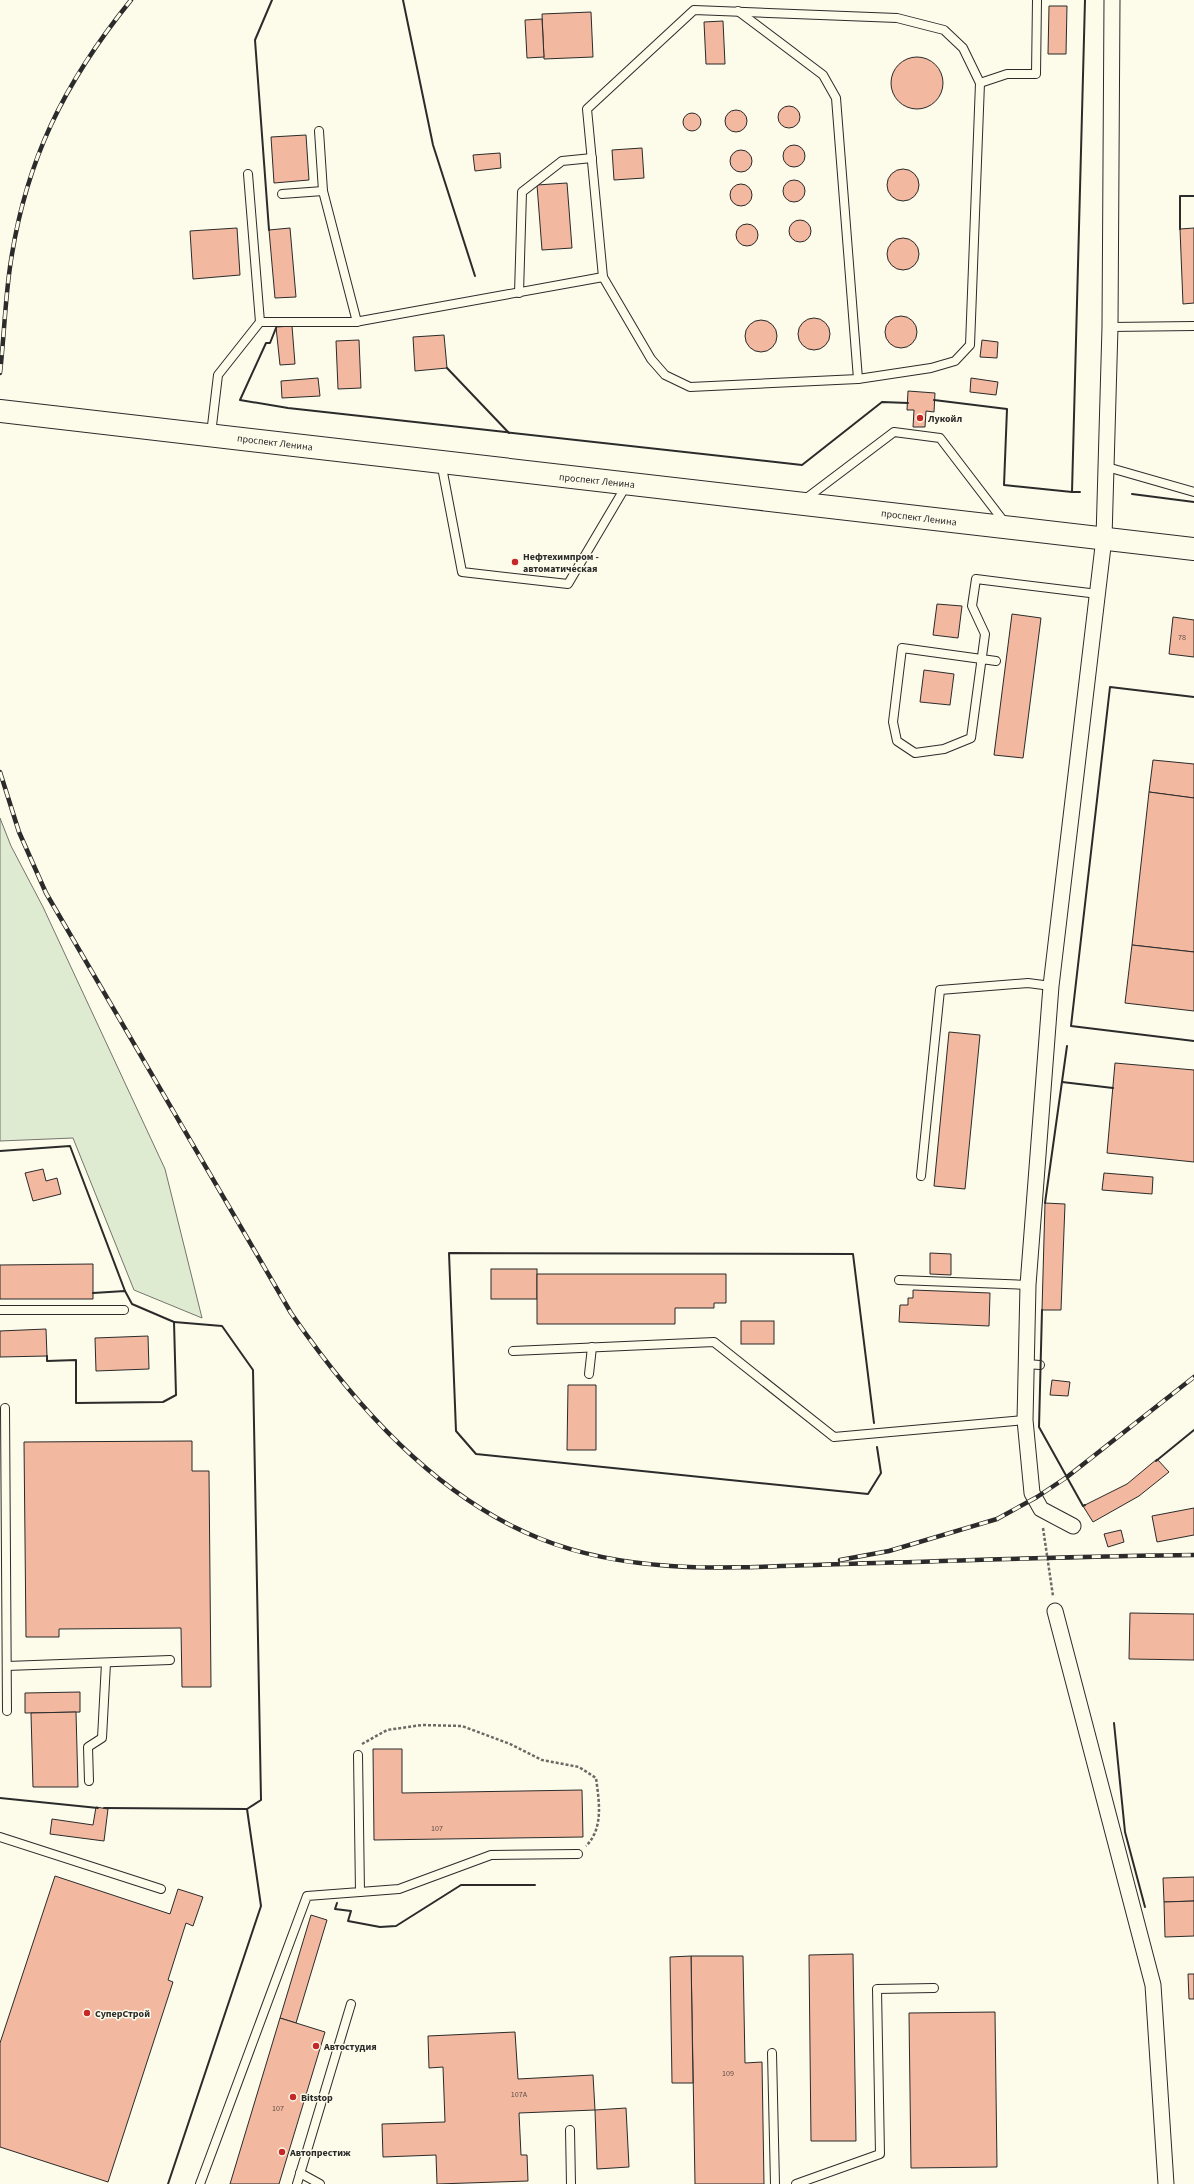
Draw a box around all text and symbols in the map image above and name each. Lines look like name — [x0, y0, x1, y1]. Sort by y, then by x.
place label: Лукойл — [927, 412, 962, 426]
marker: Лукойл — [915, 413, 925, 423]
street label: проспект Ленина — [236, 431, 314, 455]
street label: проспект Ленина — [558, 470, 635, 492]
street label: проспект Ленина — [880, 506, 958, 530]
place label: Нефтехимпром - автоматическая — [523, 550, 599, 576]
marker: Нефтехимпром - автоматическая — [510, 557, 520, 567]
house number: 78 — [1178, 632, 1186, 643]
house number: 107 — [431, 1823, 443, 1834]
place label: СуперСтрой — [95, 2007, 150, 2021]
marker: СуперСтрой — [82, 2008, 92, 2018]
place label: Автостудия — [323, 2040, 377, 2054]
marker: Автостудия — [311, 2041, 321, 2051]
house number: 109 — [722, 2068, 734, 2079]
house number: 107А — [511, 2089, 528, 2100]
place label: Bitstop — [301, 2091, 333, 2105]
marker: Bitstop — [288, 2092, 298, 2102]
house number: 107 — [272, 2103, 284, 2114]
place label: Автопрестиж — [289, 2146, 351, 2160]
marker: Автопрестиж — [277, 2147, 287, 2157]

